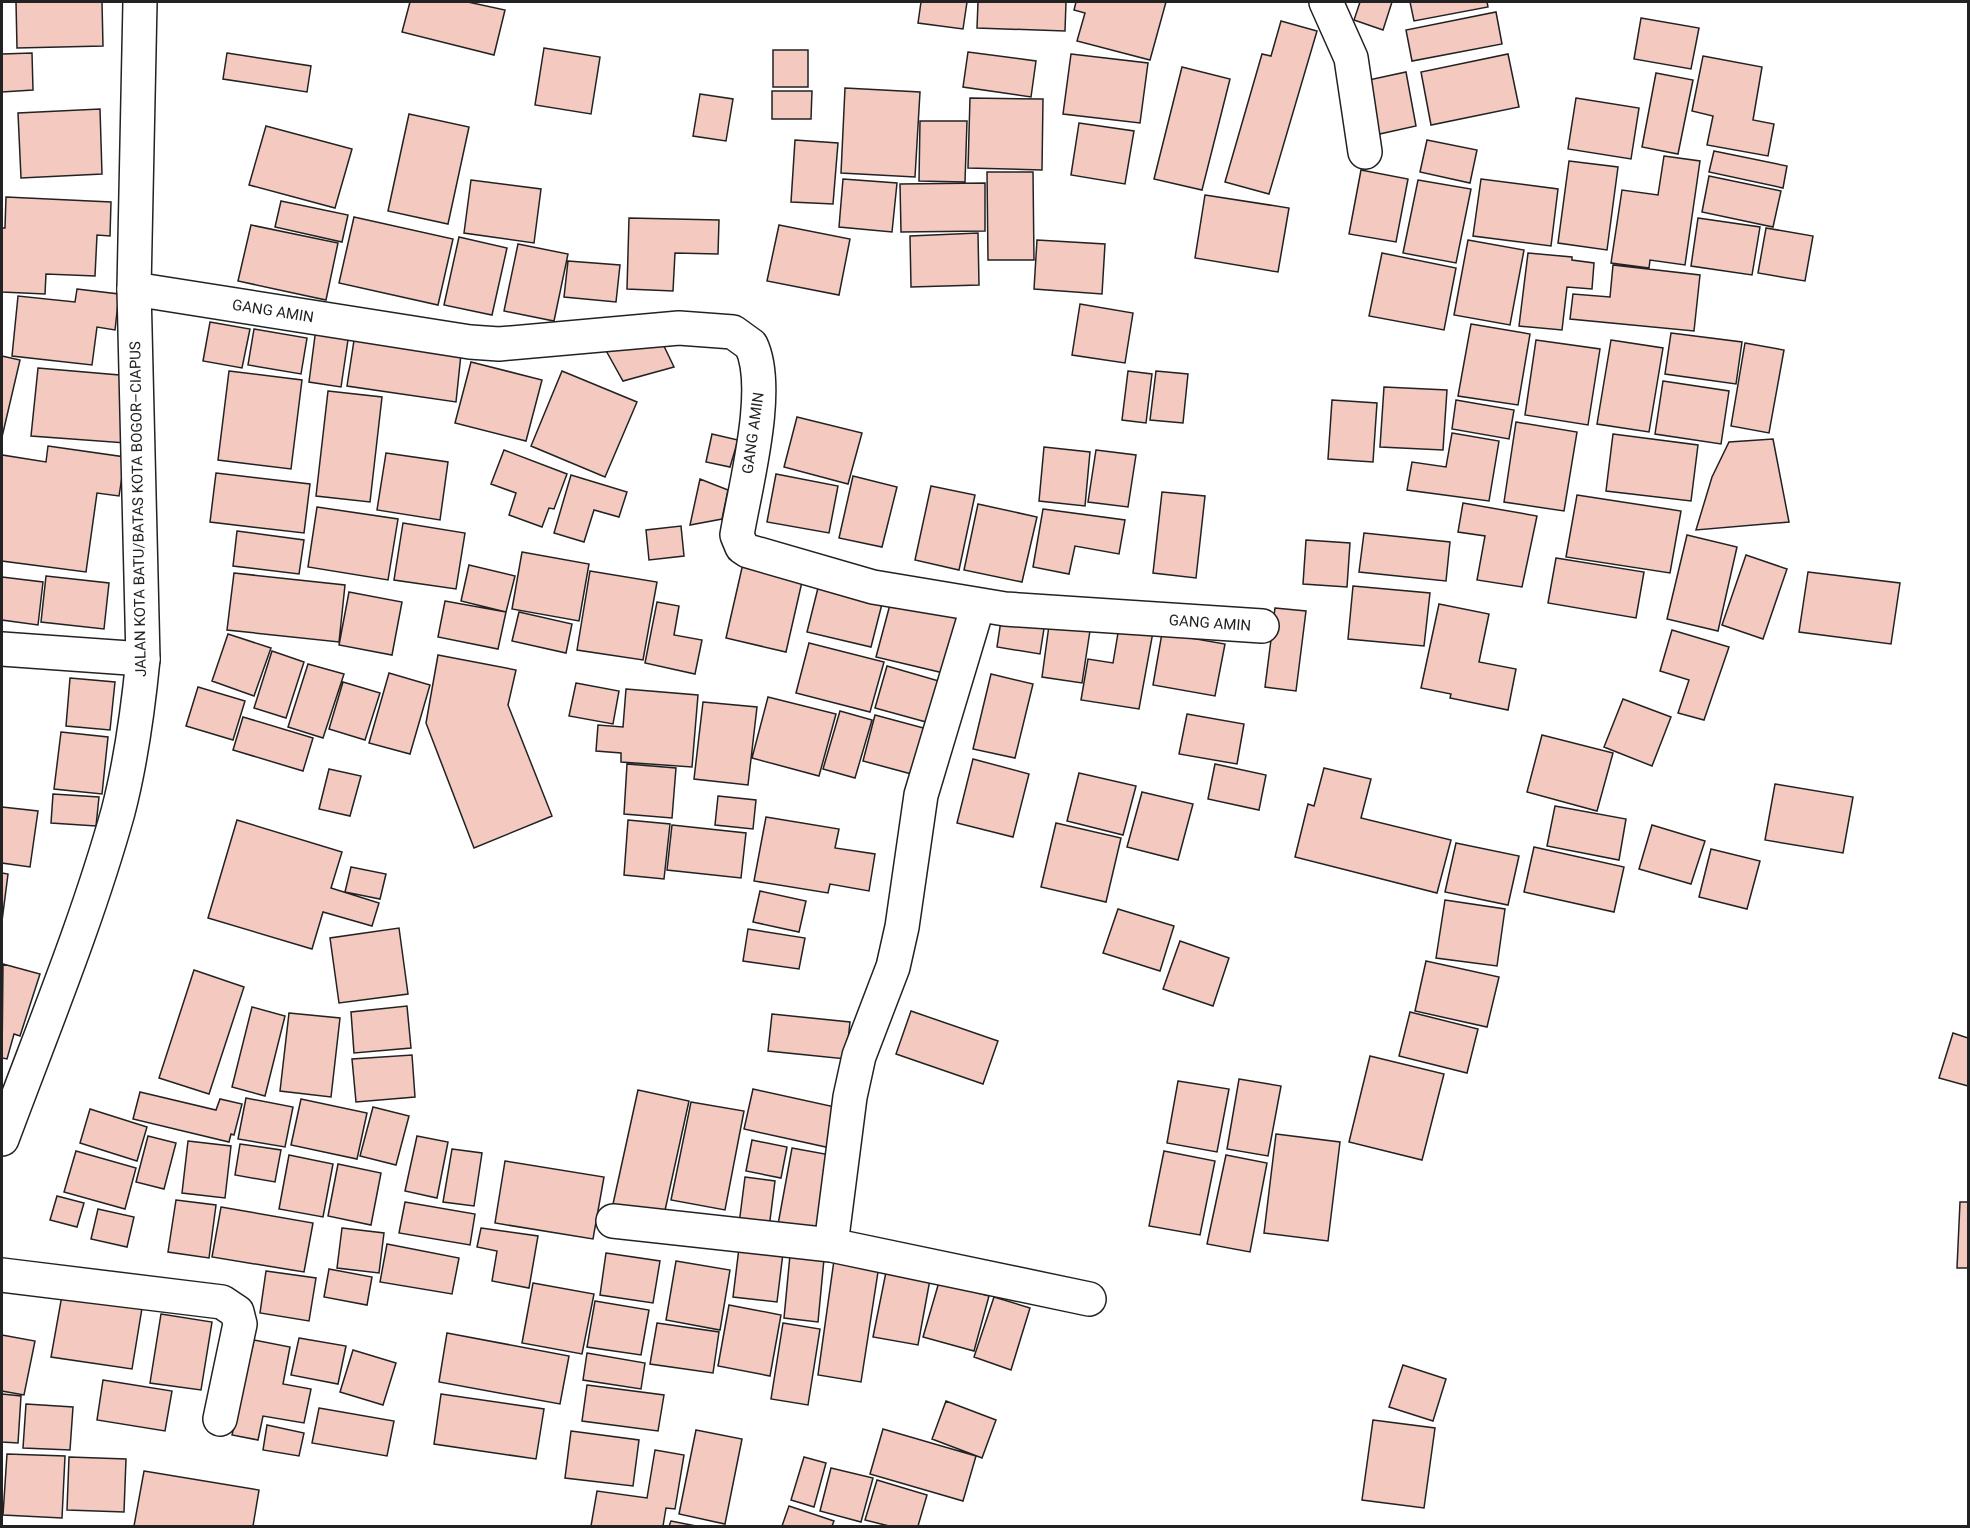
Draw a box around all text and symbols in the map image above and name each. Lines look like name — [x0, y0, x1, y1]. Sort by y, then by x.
street label: GANG AMIN — [231, 296, 315, 326]
street label: JALAN KOTA BATU/BATAS KOTA BOGOR–CIAPUS — [126, 341, 150, 677]
street label: GANG AMIN — [738, 391, 768, 475]
street label: GANG AMIN — [1168, 611, 1252, 635]

